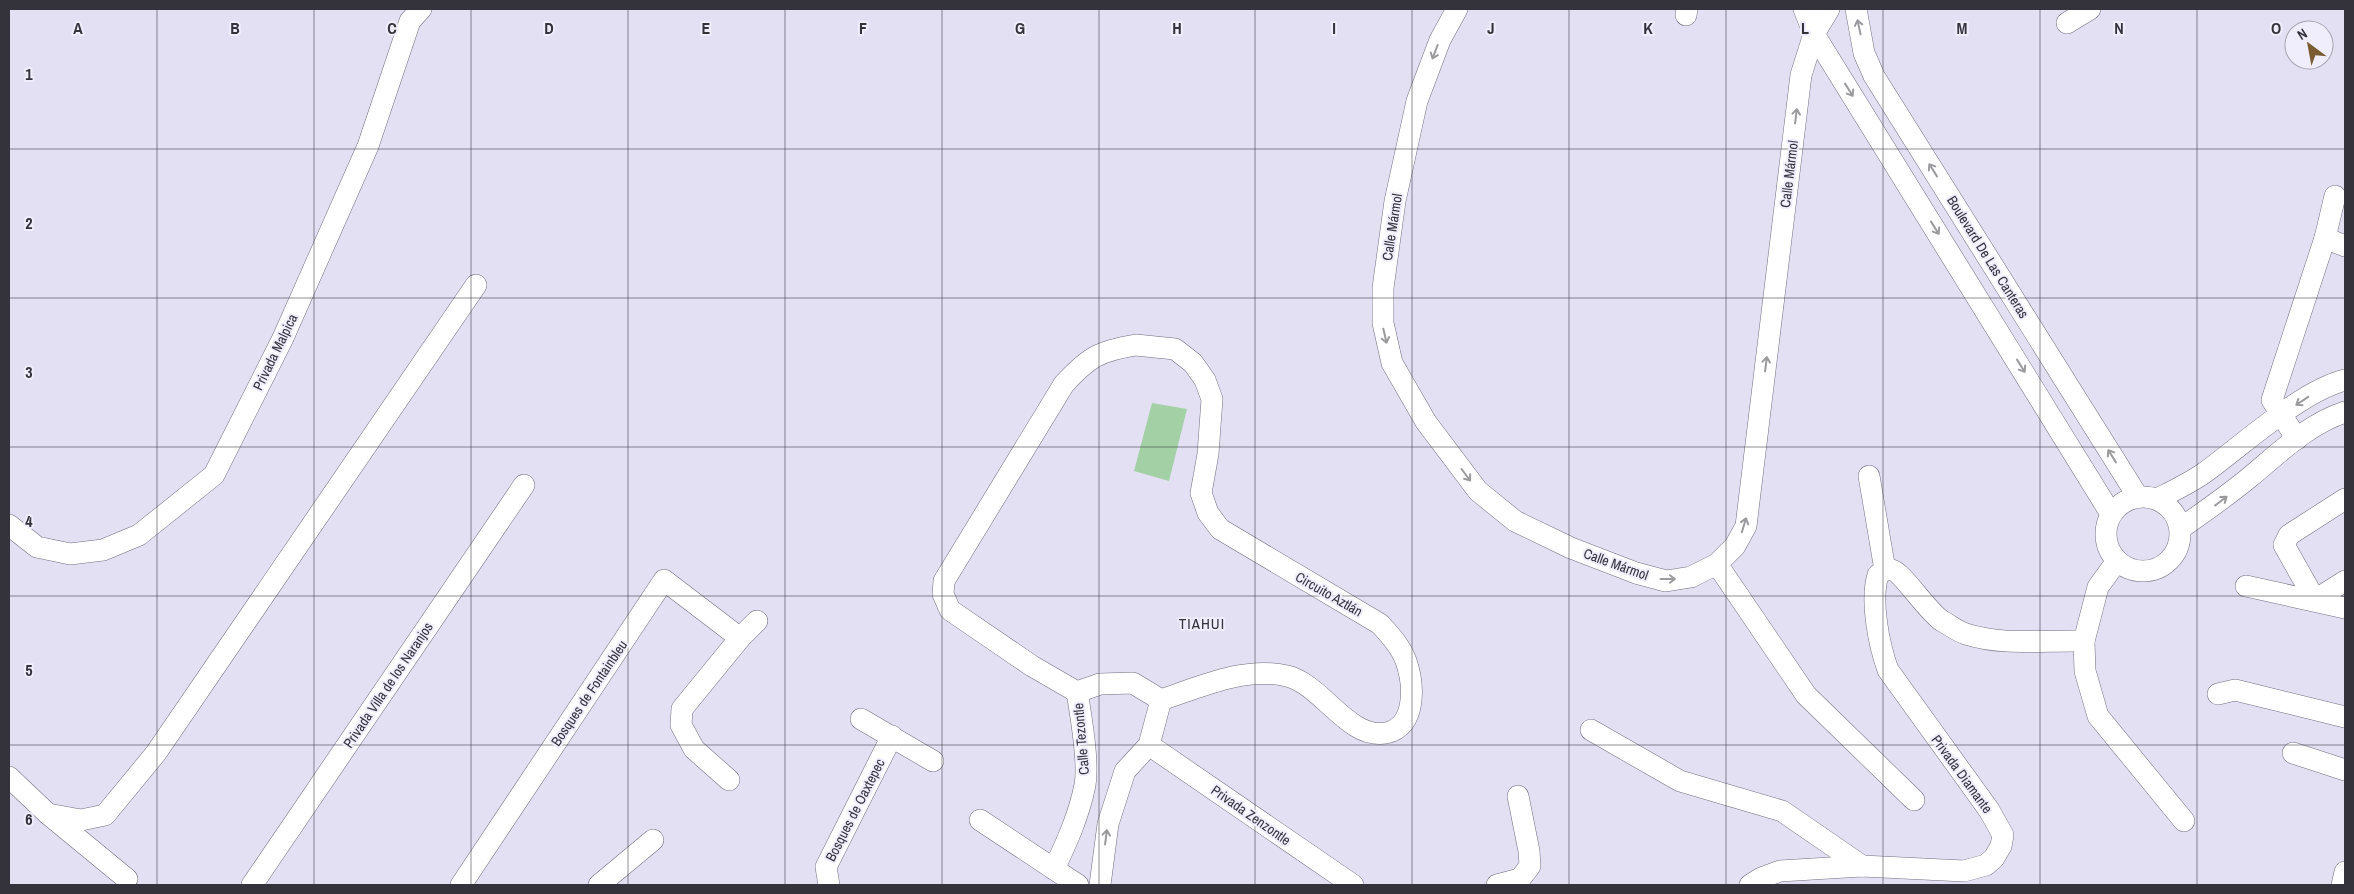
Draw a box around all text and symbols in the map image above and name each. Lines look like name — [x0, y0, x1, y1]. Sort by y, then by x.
text: A — [73, 17, 83, 39]
text: B — [230, 17, 240, 39]
text: C — [387, 17, 397, 39]
text: D — [544, 17, 554, 39]
text: E — [702, 17, 711, 39]
text: F — [859, 17, 867, 39]
text: G — [1015, 17, 1025, 39]
text: H — [1172, 17, 1182, 39]
text: I — [1332, 17, 1336, 39]
text: J — [1487, 17, 1495, 39]
text: K — [1643, 17, 1653, 39]
text: L — [1801, 17, 1809, 39]
text: M — [1957, 17, 1968, 39]
text: N — [2114, 17, 2124, 39]
text: O — [2271, 17, 2281, 39]
one-way arrow — [1854, 19, 1863, 35]
north arrow — [2284, 20, 2334, 70]
text: N — [2294, 24, 2310, 44]
one-way arrow — [1430, 45, 1439, 60]
text: 1 — [25, 63, 33, 85]
one-way arrow — [1844, 83, 1854, 97]
one-way arrow — [1791, 108, 1801, 124]
street label: Calle Mármol — [1776, 139, 1802, 209]
one-way arrow — [1928, 163, 1938, 177]
street label: Calle Mármol — [1378, 192, 1406, 262]
street label: Boulevard De Las Canteras — [1943, 192, 2033, 322]
text: 2 — [25, 212, 33, 234]
one-way arrow — [1930, 221, 1940, 235]
street label: Privada Malpica — [249, 310, 302, 393]
one-way arrow — [1381, 328, 1390, 344]
one-way arrow — [1761, 356, 1771, 372]
one-way arrow — [2016, 359, 2026, 373]
text: 3 — [25, 361, 33, 383]
one-way arrow — [2295, 396, 2309, 406]
one-way arrow — [2107, 449, 2117, 463]
one-way arrow — [1460, 468, 1471, 481]
one-way arrow — [2214, 495, 2227, 506]
text: 4 — [25, 510, 33, 532]
one-way arrow — [1740, 517, 1750, 533]
street label: Calle Mármol — [1581, 544, 1651, 584]
street label: Circuito Aztlán — [1292, 568, 1366, 620]
one-way arrow — [1660, 574, 1676, 584]
district label: TIAHUI — [1179, 613, 1225, 634]
street label: Privada Villa de los Naranjos — [339, 618, 437, 751]
street label: Bosques de Fontainbleu — [547, 637, 631, 749]
text: 5 — [25, 659, 33, 681]
street label: Calle Tezontle — [1069, 702, 1093, 776]
street label: Privada Diamante — [1928, 731, 1996, 817]
street label: Bosques de Oaxtepec — [821, 755, 889, 864]
street label: Privada Zenzontle — [1208, 781, 1294, 849]
text: 6 — [25, 808, 33, 830]
one-way arrow — [1101, 829, 1111, 845]

